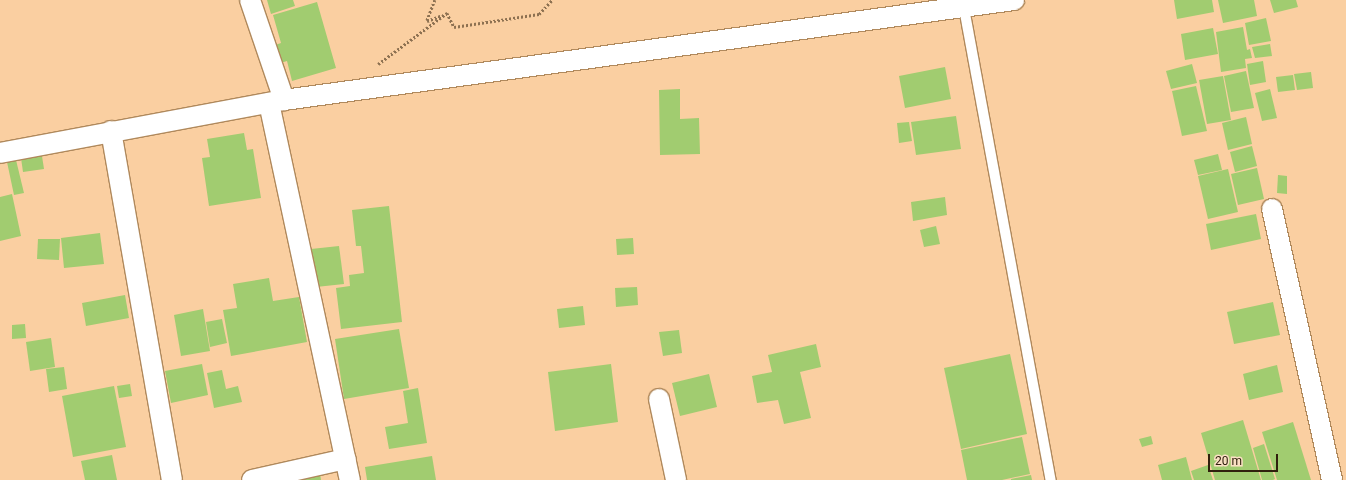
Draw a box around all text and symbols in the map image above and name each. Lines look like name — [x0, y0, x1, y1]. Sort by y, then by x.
scale bar — [1210, 446, 1280, 472]
text: 20 m — [1215, 454, 1242, 468]

